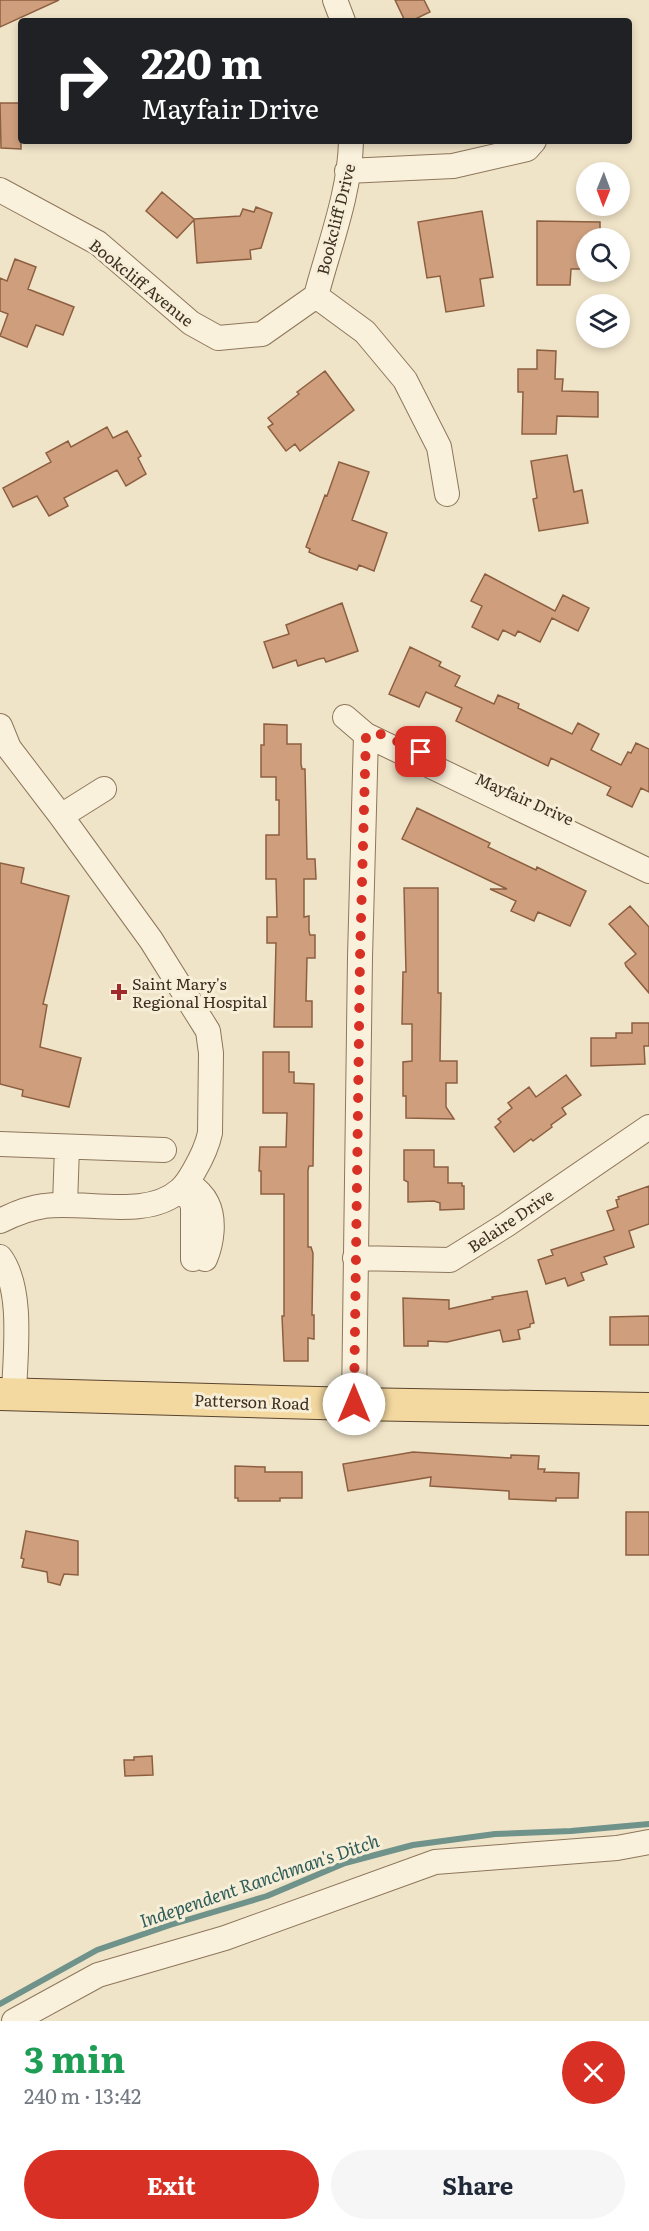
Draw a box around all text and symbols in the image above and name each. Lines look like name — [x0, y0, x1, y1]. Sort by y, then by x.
text: 220 m — [141, 30, 262, 92]
icon: right — [42, 42, 120, 120]
text: Mayfair Drive — [141, 87, 319, 127]
street label: Bookcliff Drive — [310, 161, 360, 277]
north arrow — [576, 162, 630, 216]
map controls — [576, 162, 630, 348]
button: search — [576, 228, 630, 282]
street label: Bookcliff Avenue — [85, 232, 199, 332]
button: layers — [576, 294, 630, 348]
pin — [395, 726, 446, 777]
icon: arrive — [404, 735, 437, 768]
street label: Mayfair Drive — [472, 766, 578, 830]
place label: Saint Mary's Regional Hospital — [132, 971, 267, 1013]
marker: Saint Mary's Regional Hospital — [110, 983, 128, 1001]
street label: Belaire Drive — [462, 1182, 558, 1258]
position arrow — [322, 1372, 386, 1436]
street label: Patterson Road — [194, 1387, 310, 1415]
water label: Independent Ranchman's Ditch — [136, 1826, 383, 1934]
text: 3 min — [24, 2031, 125, 2084]
button: close — [562, 2041, 625, 2104]
text: 240 m · 13:42 — [24, 2080, 141, 2110]
button: Exit — [24, 2150, 319, 2219]
button: Share — [331, 2150, 625, 2219]

